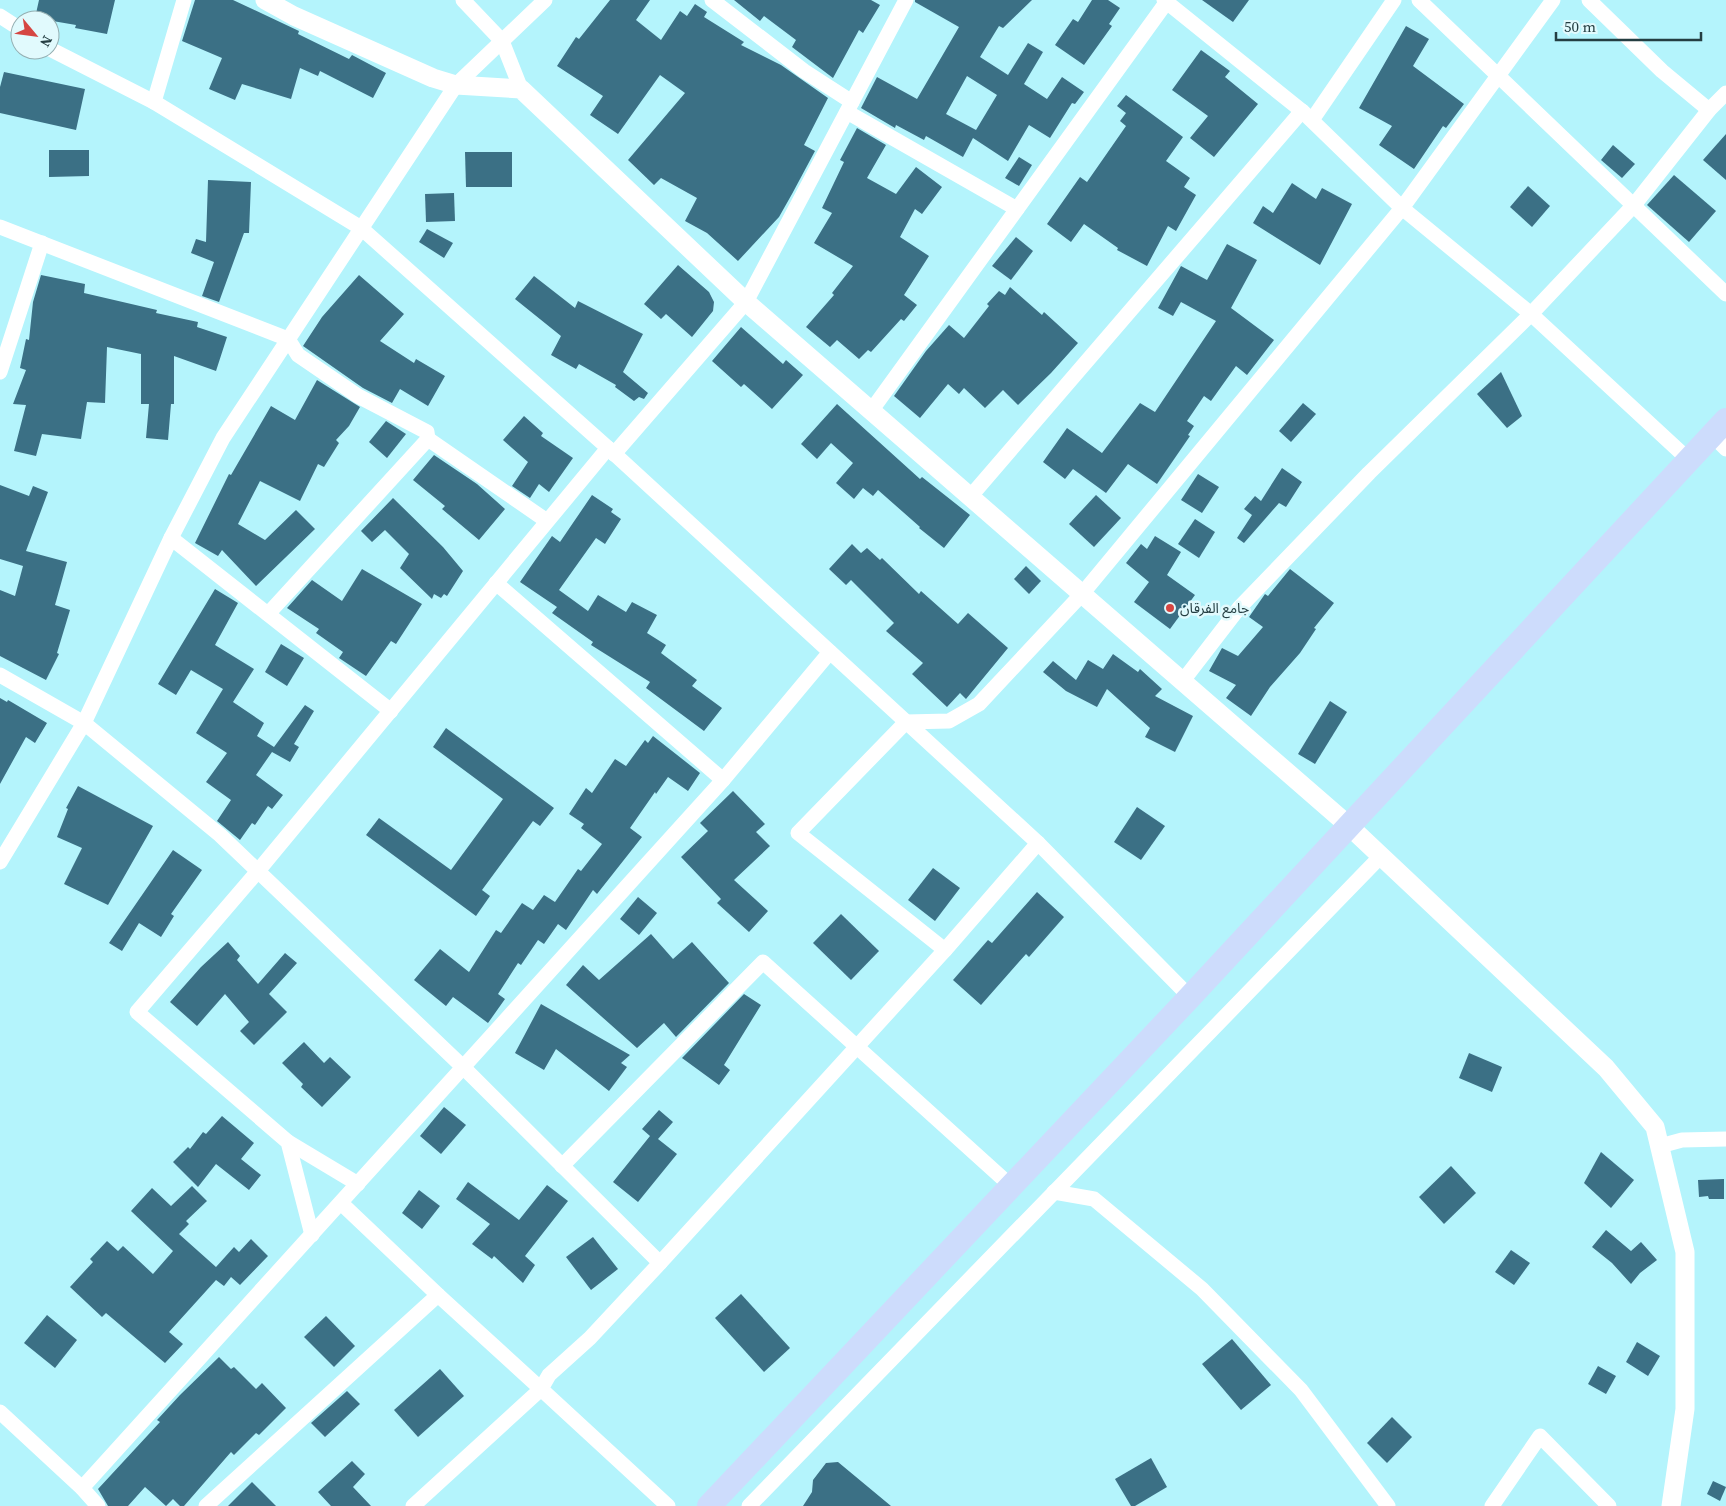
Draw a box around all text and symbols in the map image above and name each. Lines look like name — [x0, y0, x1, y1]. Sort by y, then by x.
north arrow — [10, 10, 60, 60]
scale bar — [1556, 10, 1701, 42]
text: 50 m — [1564, 16, 1596, 37]
text: N — [35, 32, 58, 51]
place label: جامع الفرقان — [1180, 598, 1249, 619]
marker: جامع الفرقان — [1164, 602, 1176, 614]

